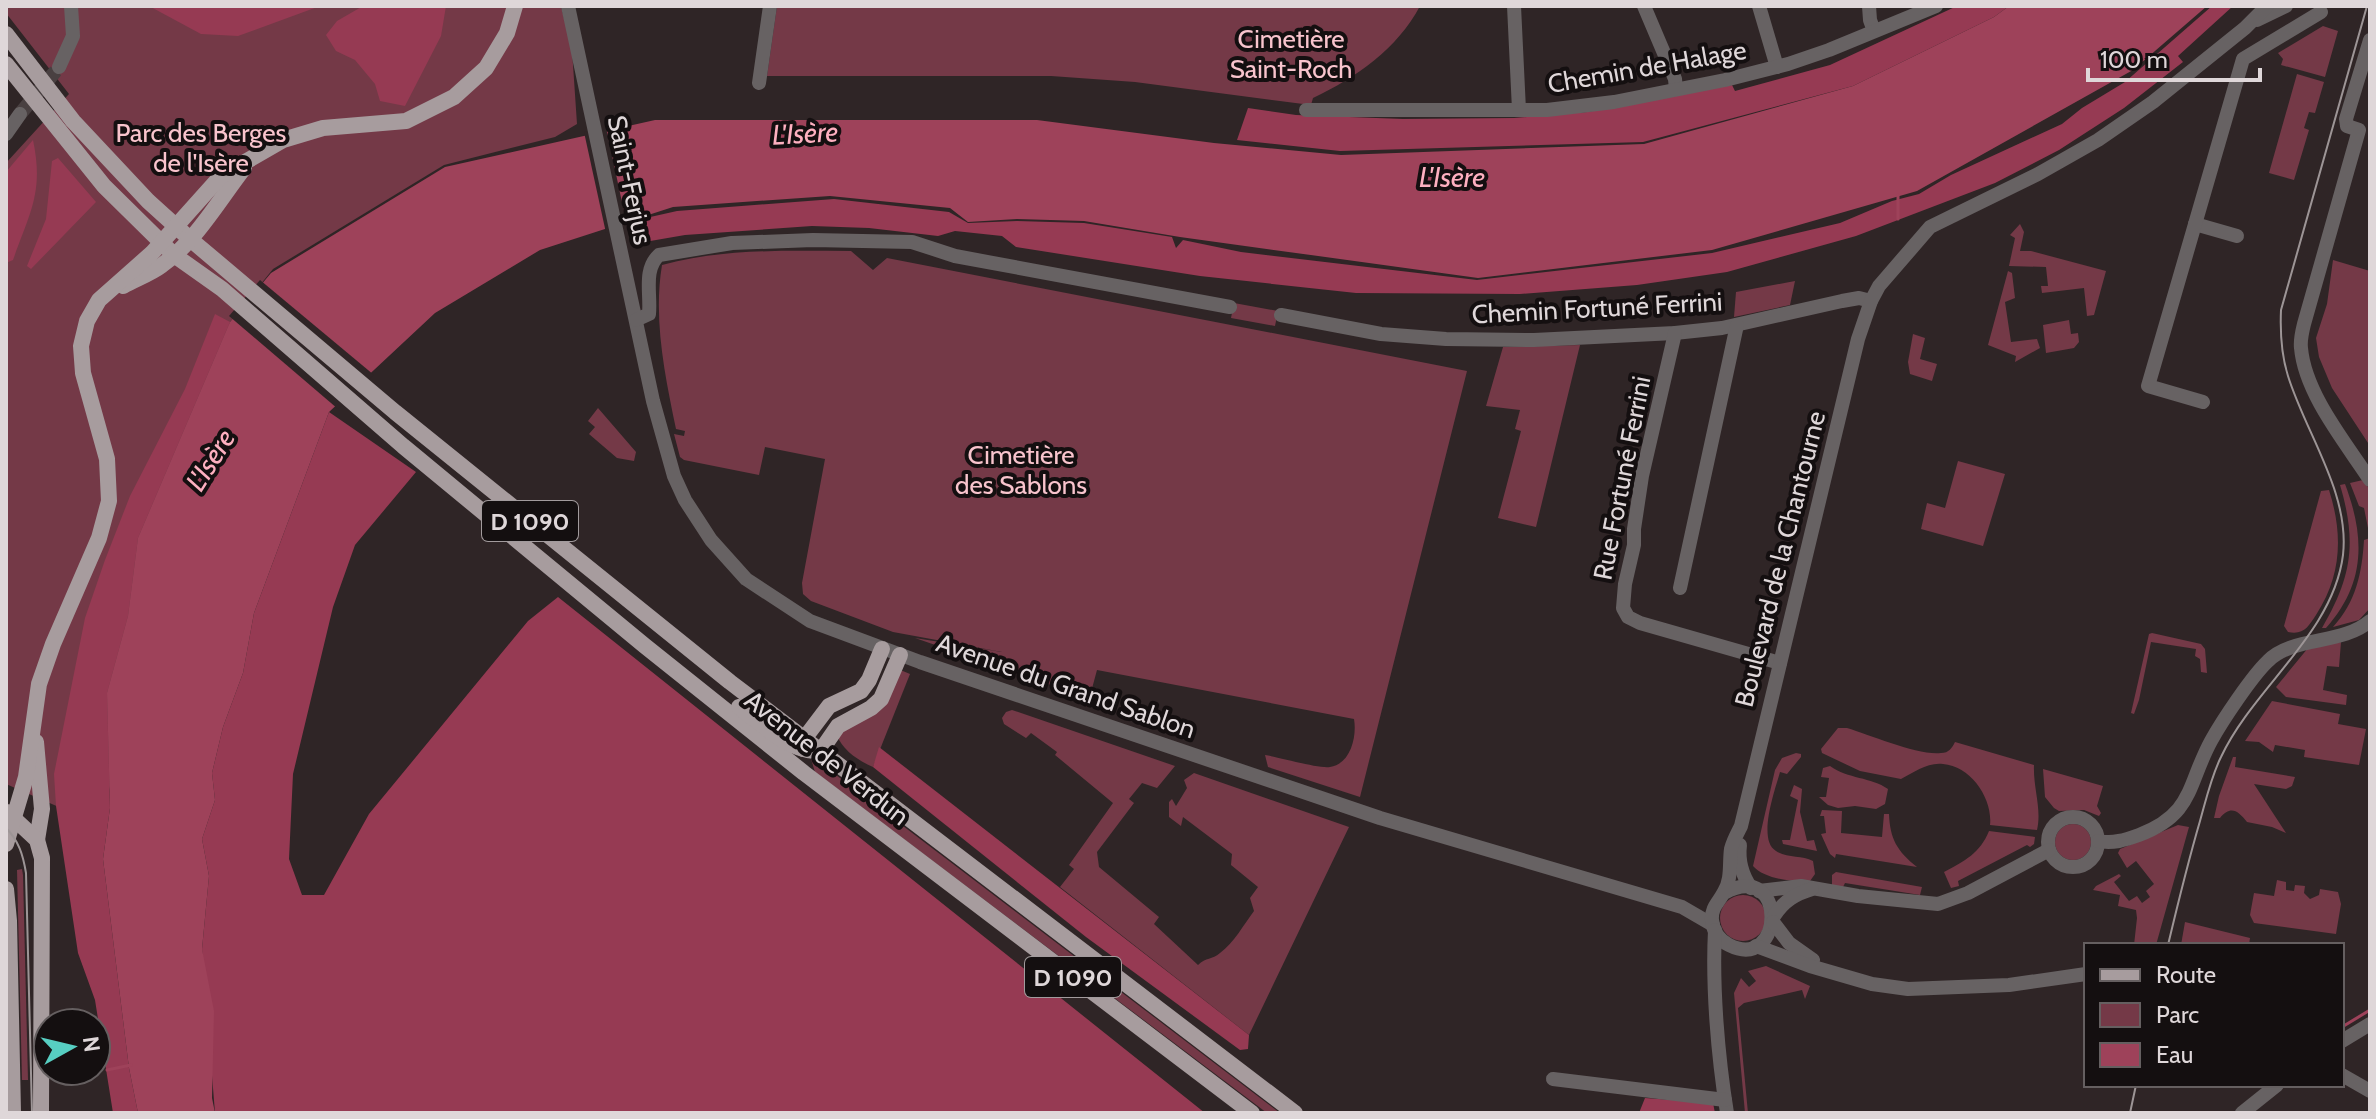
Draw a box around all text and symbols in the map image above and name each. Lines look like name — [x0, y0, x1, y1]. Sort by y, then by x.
park label: Cimetière Saint-Roch — [1230, 23, 1352, 85]
scale bar — [2088, 32, 2260, 82]
street label: Chemin de Halage — [1545, 34, 1749, 100]
text: 100 m — [2100, 45, 2168, 74]
street label: Saint-Ferjus — [601, 113, 659, 248]
water label: L'Isère — [771, 114, 839, 152]
park label: Parc des Berges de l'Isère — [116, 117, 287, 179]
water label: L'Isère — [1419, 160, 1485, 194]
street label: Chemin Fortuné Ferrini — [1471, 285, 1723, 331]
street label: Rue Fortuné Ferrini — [1587, 373, 1657, 583]
street label: Boulevard de la Chantourne — [1728, 408, 1832, 710]
water label: L'Isère — [178, 423, 242, 497]
park label: Cimetière des Sablons — [955, 439, 1087, 501]
road number: D 1090 — [482, 501, 578, 541]
street label: Avenue du Grand Sablon — [932, 627, 1200, 745]
street label: Avenue de Verdun — [738, 684, 916, 832]
legend — [2084, 943, 2344, 1087]
road number: D 1090 — [1025, 957, 1121, 997]
text: Route — [2156, 960, 2216, 989]
text: Parc — [2156, 1000, 2199, 1029]
north arrow — [32, 1007, 112, 1087]
text: N — [77, 1035, 106, 1054]
text: Eau — [2156, 1040, 2193, 1069]

